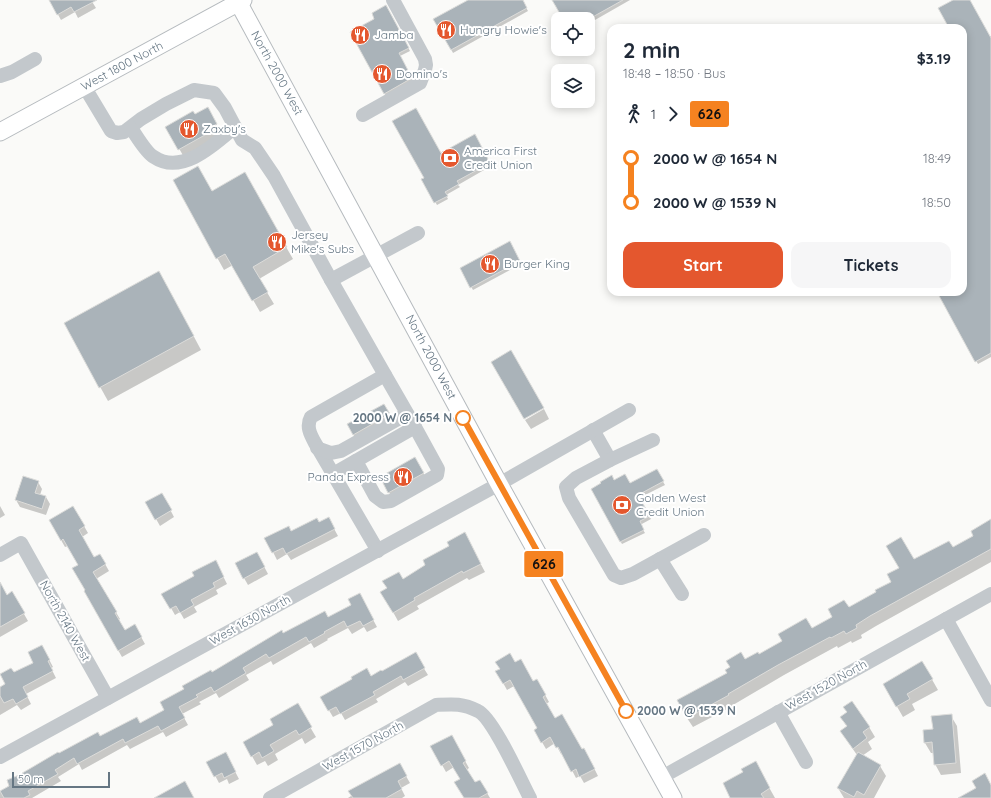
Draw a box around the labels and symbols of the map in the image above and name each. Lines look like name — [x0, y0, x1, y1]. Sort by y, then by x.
restaurant icon: Hungry Howie's — [435, 19, 457, 41]
place label: Hungry Howie's — [460, 22, 547, 37]
restaurant icon: Jamba — [349, 24, 371, 46]
place label: Jamba — [374, 27, 414, 42]
street label: North 2000 West — [248, 28, 307, 118]
street label: West 1800 North — [78, 38, 166, 94]
restaurant icon: Domino's — [371, 63, 393, 85]
place label: Domino's — [396, 66, 448, 81]
restaurant icon: Zaxby's — [178, 118, 200, 140]
place label: Zaxby's — [203, 121, 246, 136]
place label: America First Credit Union — [464, 143, 537, 172]
bank icon: America First Credit Union — [439, 147, 461, 169]
place label: Jersey Mike's Subs — [291, 227, 354, 256]
restaurant icon: Jersey Mike's Subs — [266, 231, 288, 253]
restaurant icon: Burger King — [479, 253, 501, 275]
place label: Burger King — [504, 256, 570, 271]
street label: North 2000 West — [403, 312, 460, 402]
place label: 2000 W @ 1654 N — [353, 410, 452, 425]
marker: 2000 W @ 1654 N — [455, 410, 471, 426]
restaurant icon: Panda Express — [392, 466, 414, 488]
place label: Panda Express — [308, 469, 389, 484]
place label: Golden West Credit Union — [636, 490, 706, 519]
bank icon: Golden West Credit Union — [611, 494, 633, 516]
line badge: 626 — [521, 551, 567, 577]
street label: North 2140 West — [37, 578, 94, 664]
street label: West 1630 North — [207, 591, 293, 648]
street label: West 1520 North — [782, 656, 869, 713]
marker: 2000 W @ 1539 N — [618, 703, 634, 719]
place label: 2000 W @ 1539 N — [637, 703, 736, 718]
street label: West 1570 North — [320, 717, 406, 774]
scale bar — [12, 770, 110, 789]

